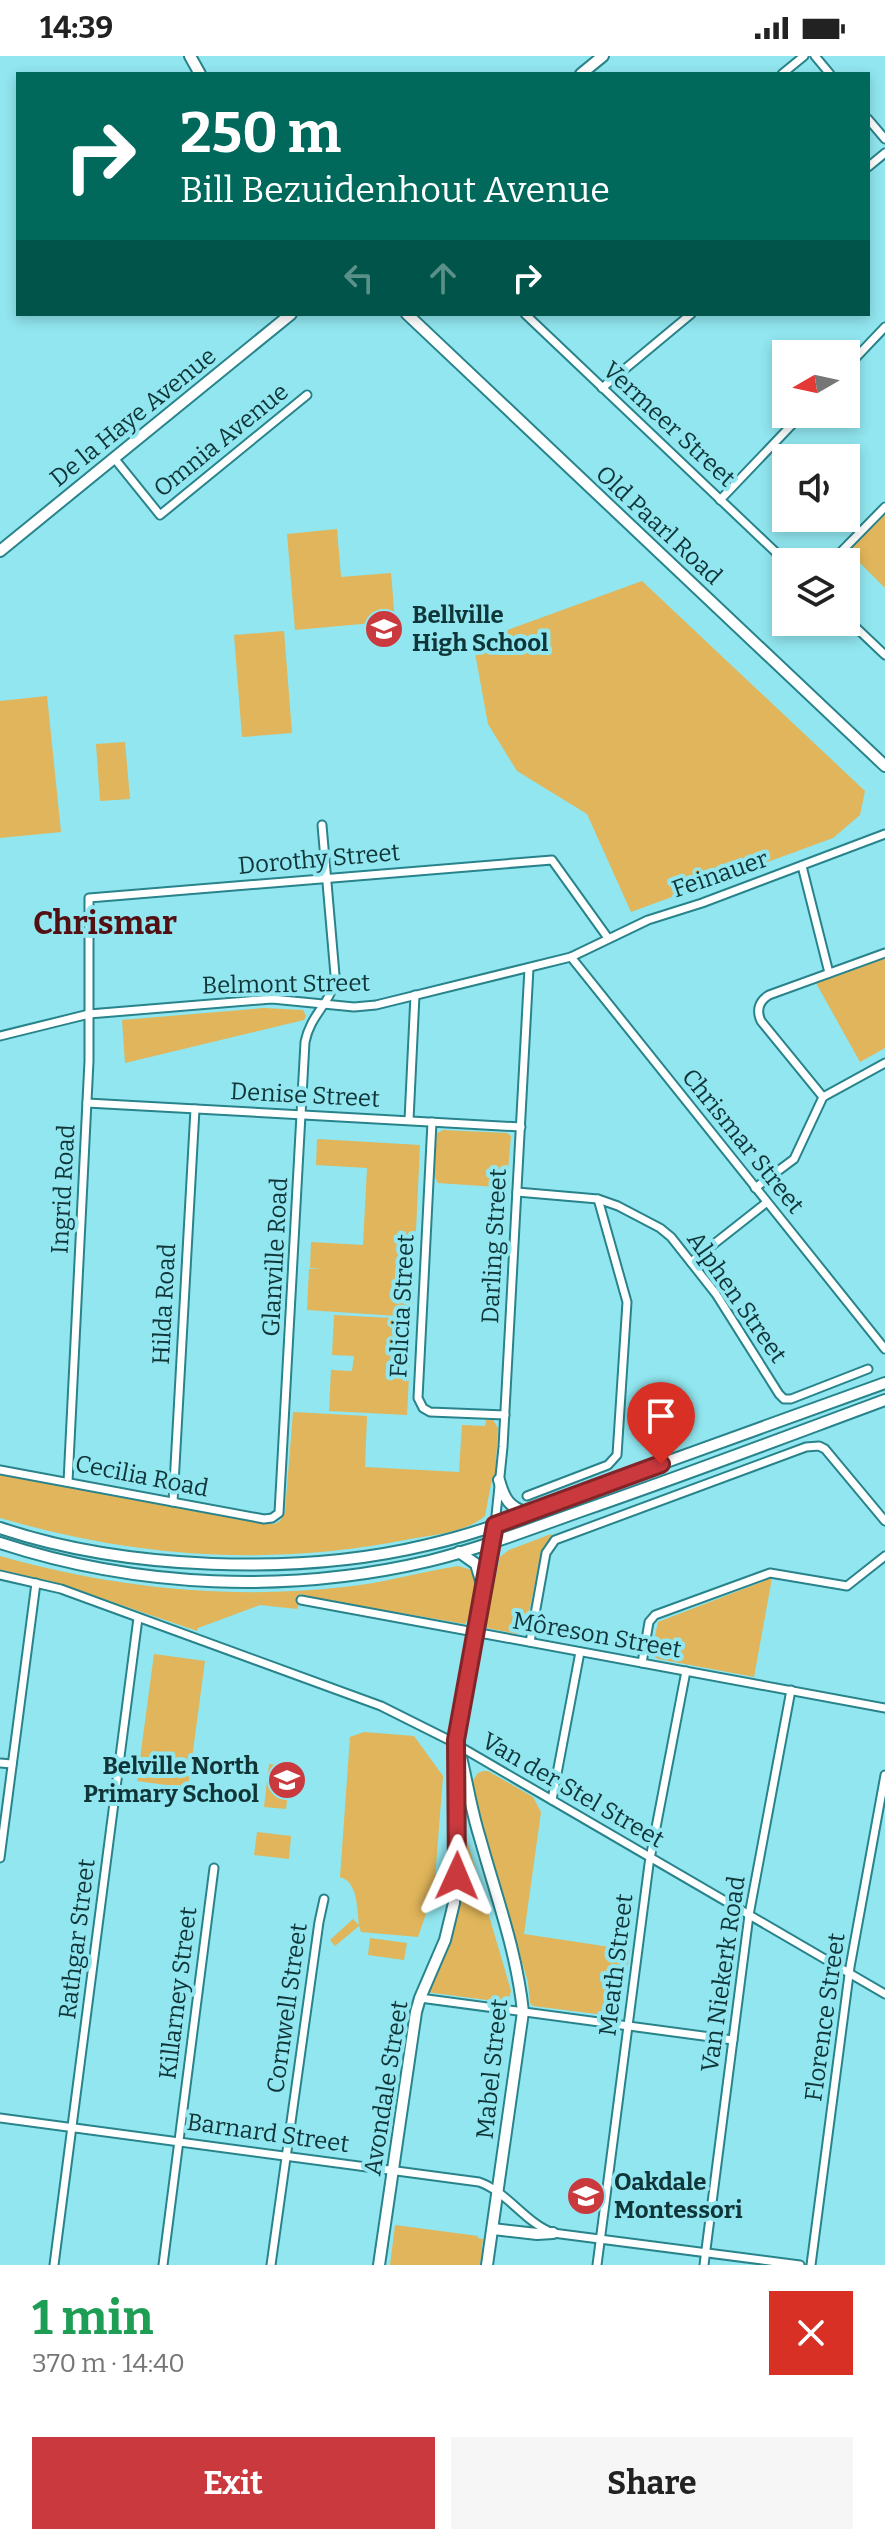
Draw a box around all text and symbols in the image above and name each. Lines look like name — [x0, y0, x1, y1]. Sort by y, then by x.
text: 14:39 — [40, 10, 113, 46]
text: 250 m — [180, 100, 341, 167]
icon: right — [48, 104, 152, 208]
text: Bill Bezuidenhout Avenue — [180, 168, 610, 212]
icon: left — [337, 256, 381, 300]
icon: ahead — [421, 256, 465, 300]
icon: right — [505, 256, 549, 300]
north arrow — [772, 340, 860, 428]
map controls — [772, 340, 860, 636]
street label: De la Haye Avenue — [44, 342, 222, 492]
street label: Vermeer Street — [597, 356, 741, 493]
street label: Omnia Avenue — [148, 377, 294, 503]
button: sound — [772, 444, 860, 532]
street label: Old Paarl Road — [590, 460, 728, 590]
button: layers — [772, 548, 860, 636]
place label: Bellville High School — [412, 601, 549, 657]
school or university icon: Bellville High School — [363, 608, 405, 650]
street label: Dorothy Street — [237, 838, 402, 880]
street label: Feinauer — [668, 844, 772, 903]
district label: Chrismar — [33, 904, 177, 942]
street label: Belmont Street — [202, 969, 371, 999]
street label: Chrismar Street — [676, 1063, 810, 1219]
street label: Denise Street — [230, 1077, 381, 1113]
street label: Ingrid Road — [46, 1124, 80, 1254]
street label: Darling Street — [476, 1167, 512, 1324]
street label: Glanville Road — [257, 1177, 293, 1337]
street label: Alphen Street — [681, 1226, 793, 1368]
street label: Felicia Street — [384, 1233, 420, 1379]
street label: Hilda Road — [147, 1243, 181, 1365]
pin — [627, 1382, 695, 1464]
icon: arrive — [639, 1394, 683, 1438]
street label: Cecilia Road — [73, 1449, 211, 1503]
street label: Môreson Street — [510, 1606, 684, 1664]
street label: Van der Stel Street — [477, 1726, 669, 1854]
place label: Belville North Primary School — [83, 1752, 260, 1808]
school or university icon: Belville North Primary School — [266, 1759, 308, 1801]
position arrow — [415, 1834, 499, 1918]
street label: Rathgar Street — [53, 1857, 101, 2021]
street label: Van Niekerk Road — [695, 1874, 751, 2074]
street label: Meath Street — [593, 1892, 639, 2038]
street label: Killarney Street — [154, 1905, 203, 2081]
street label: Cornwell Street — [261, 1921, 313, 2095]
street label: Florence Street — [799, 1931, 851, 2103]
street label: Mabel Street — [471, 1997, 513, 2140]
street label: Avondale Street — [358, 1998, 414, 2177]
street label: Barnard Street — [185, 2108, 351, 2158]
place label: Oakdale Montessori — [614, 2168, 743, 2224]
school or university icon: Oakdale Montessori — [565, 2175, 607, 2217]
text: 1 min — [32, 2289, 153, 2347]
button: close — [769, 2291, 853, 2375]
text: 370 m · 14:40 — [32, 2348, 185, 2379]
button: Exit — [32, 2437, 435, 2529]
button: Share — [451, 2437, 853, 2529]

